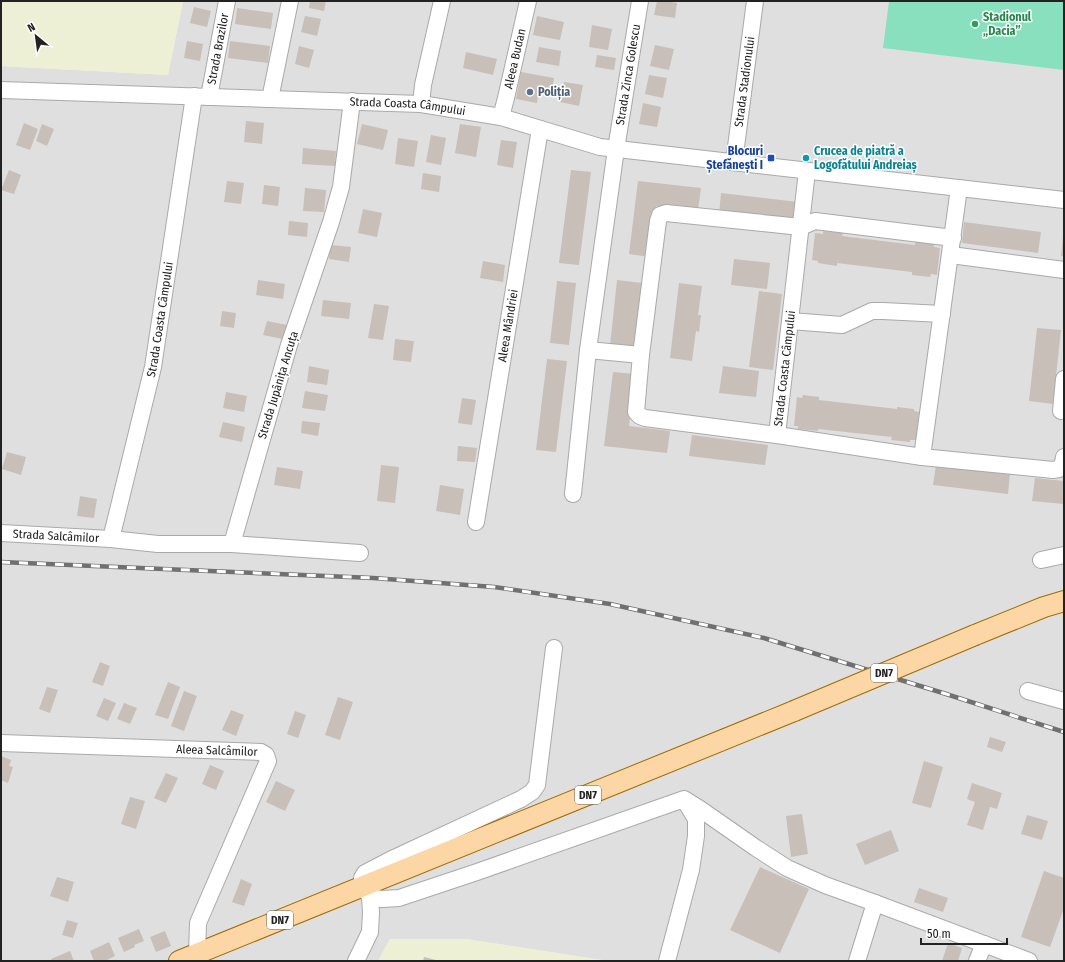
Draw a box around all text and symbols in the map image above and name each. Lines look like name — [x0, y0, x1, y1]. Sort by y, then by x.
place label: Stadionul „Dacia” — [983, 10, 1032, 38]
street label: Strada Brazilor — [204, 11, 232, 86]
north arrow — [16, 16, 56, 56]
marker: Stadionul „Dacia” — [970, 19, 980, 29]
text: N — [25, 20, 37, 35]
street label: Strada Zinca Golescu — [613, 23, 643, 126]
street label: Aleea Budan — [501, 27, 529, 90]
street label: Strada Stadionului — [732, 35, 757, 128]
place label: Poliția — [538, 85, 570, 100]
marker: Poliția — [525, 87, 535, 97]
street label: Strada Coasta Câmpului — [349, 95, 467, 118]
place label: Crucea de piatră a Logofătului Andreiaș — [814, 143, 918, 173]
place label: Blocuri Ștefănești I — [706, 144, 763, 173]
marker: Blocuri Ștefănești I — [766, 153, 776, 163]
marker: Crucea de piatră a Logofătului Andreiaș — [801, 153, 811, 163]
street label: Strada Coasta Câmpului — [144, 261, 176, 379]
street label: Aleea Mândriei — [495, 288, 521, 363]
street label: Strada Coasta Câmpului — [771, 310, 798, 427]
street label: Strada Jupânița Ancuța — [255, 329, 302, 441]
street label: Strada Salcâmilor — [12, 527, 100, 545]
road number: DN7 — [871, 664, 897, 682]
street label: Aleea Salcâmilor — [176, 742, 259, 759]
road number: DN7 — [575, 786, 601, 804]
road number: DN7 — [267, 911, 293, 929]
scale bar — [921, 920, 1007, 946]
text: 50 m — [927, 927, 951, 941]

